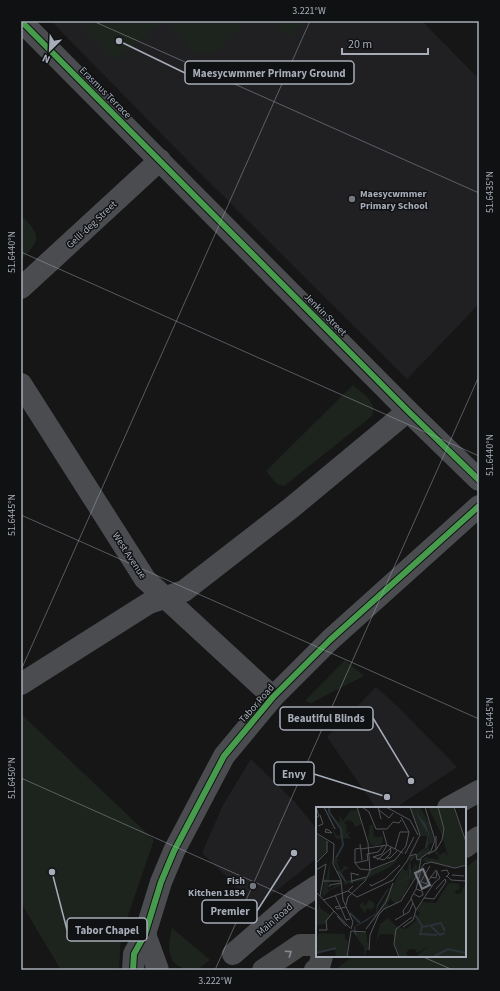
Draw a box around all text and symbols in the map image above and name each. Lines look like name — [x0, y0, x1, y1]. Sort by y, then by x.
text: 3.221°W — [292, 4, 326, 18]
north arrow — [30, 30, 70, 70]
scale bar — [342, 30, 428, 56]
text: 20 m — [348, 36, 372, 53]
text: N — [40, 50, 53, 67]
callout: Maesycwmmer Primary Ground — [185, 61, 354, 84]
street label: Erasmus Terrace — [76, 64, 134, 122]
text: Maesycwmmer Primary Ground — [192, 66, 346, 81]
text: 51.6435°N — [483, 171, 497, 213]
place label: Maesycwmmer Primary School — [360, 187, 428, 213]
marker: Maesycwmmer Primary School — [347, 194, 357, 204]
street label: Gelli-deg Street — [63, 197, 120, 252]
text: 51.6440°N — [5, 231, 19, 273]
street label: Jenkin Street — [301, 290, 350, 340]
text: 51.6440°N — [483, 434, 497, 476]
text: 51.6445°N — [5, 494, 19, 536]
street label: West Avenue — [109, 530, 149, 582]
street label: Tabor Road — [236, 681, 278, 726]
text: 51.6445°N — [483, 697, 497, 739]
callout: Beautiful Blinds — [280, 707, 373, 730]
text: Beautiful Blinds — [287, 711, 365, 726]
text: 51.6450°N — [5, 757, 19, 799]
callout: Envy — [274, 762, 314, 785]
text: Envy — [282, 767, 306, 782]
inset map — [316, 807, 466, 957]
place label: Fish Kitchen 1854 — [188, 874, 246, 900]
marker: Fish Kitchen 1854 — [248, 881, 258, 891]
callout: Premier — [202, 900, 257, 923]
street label: Main Road — [254, 900, 296, 939]
text: Premier — [210, 904, 250, 919]
callout: Tabor Chapel — [67, 918, 147, 941]
text: Tabor Chapel — [75, 923, 140, 938]
one-way arrow — [284, 950, 291, 957]
text: 3.222°W — [198, 974, 232, 988]

